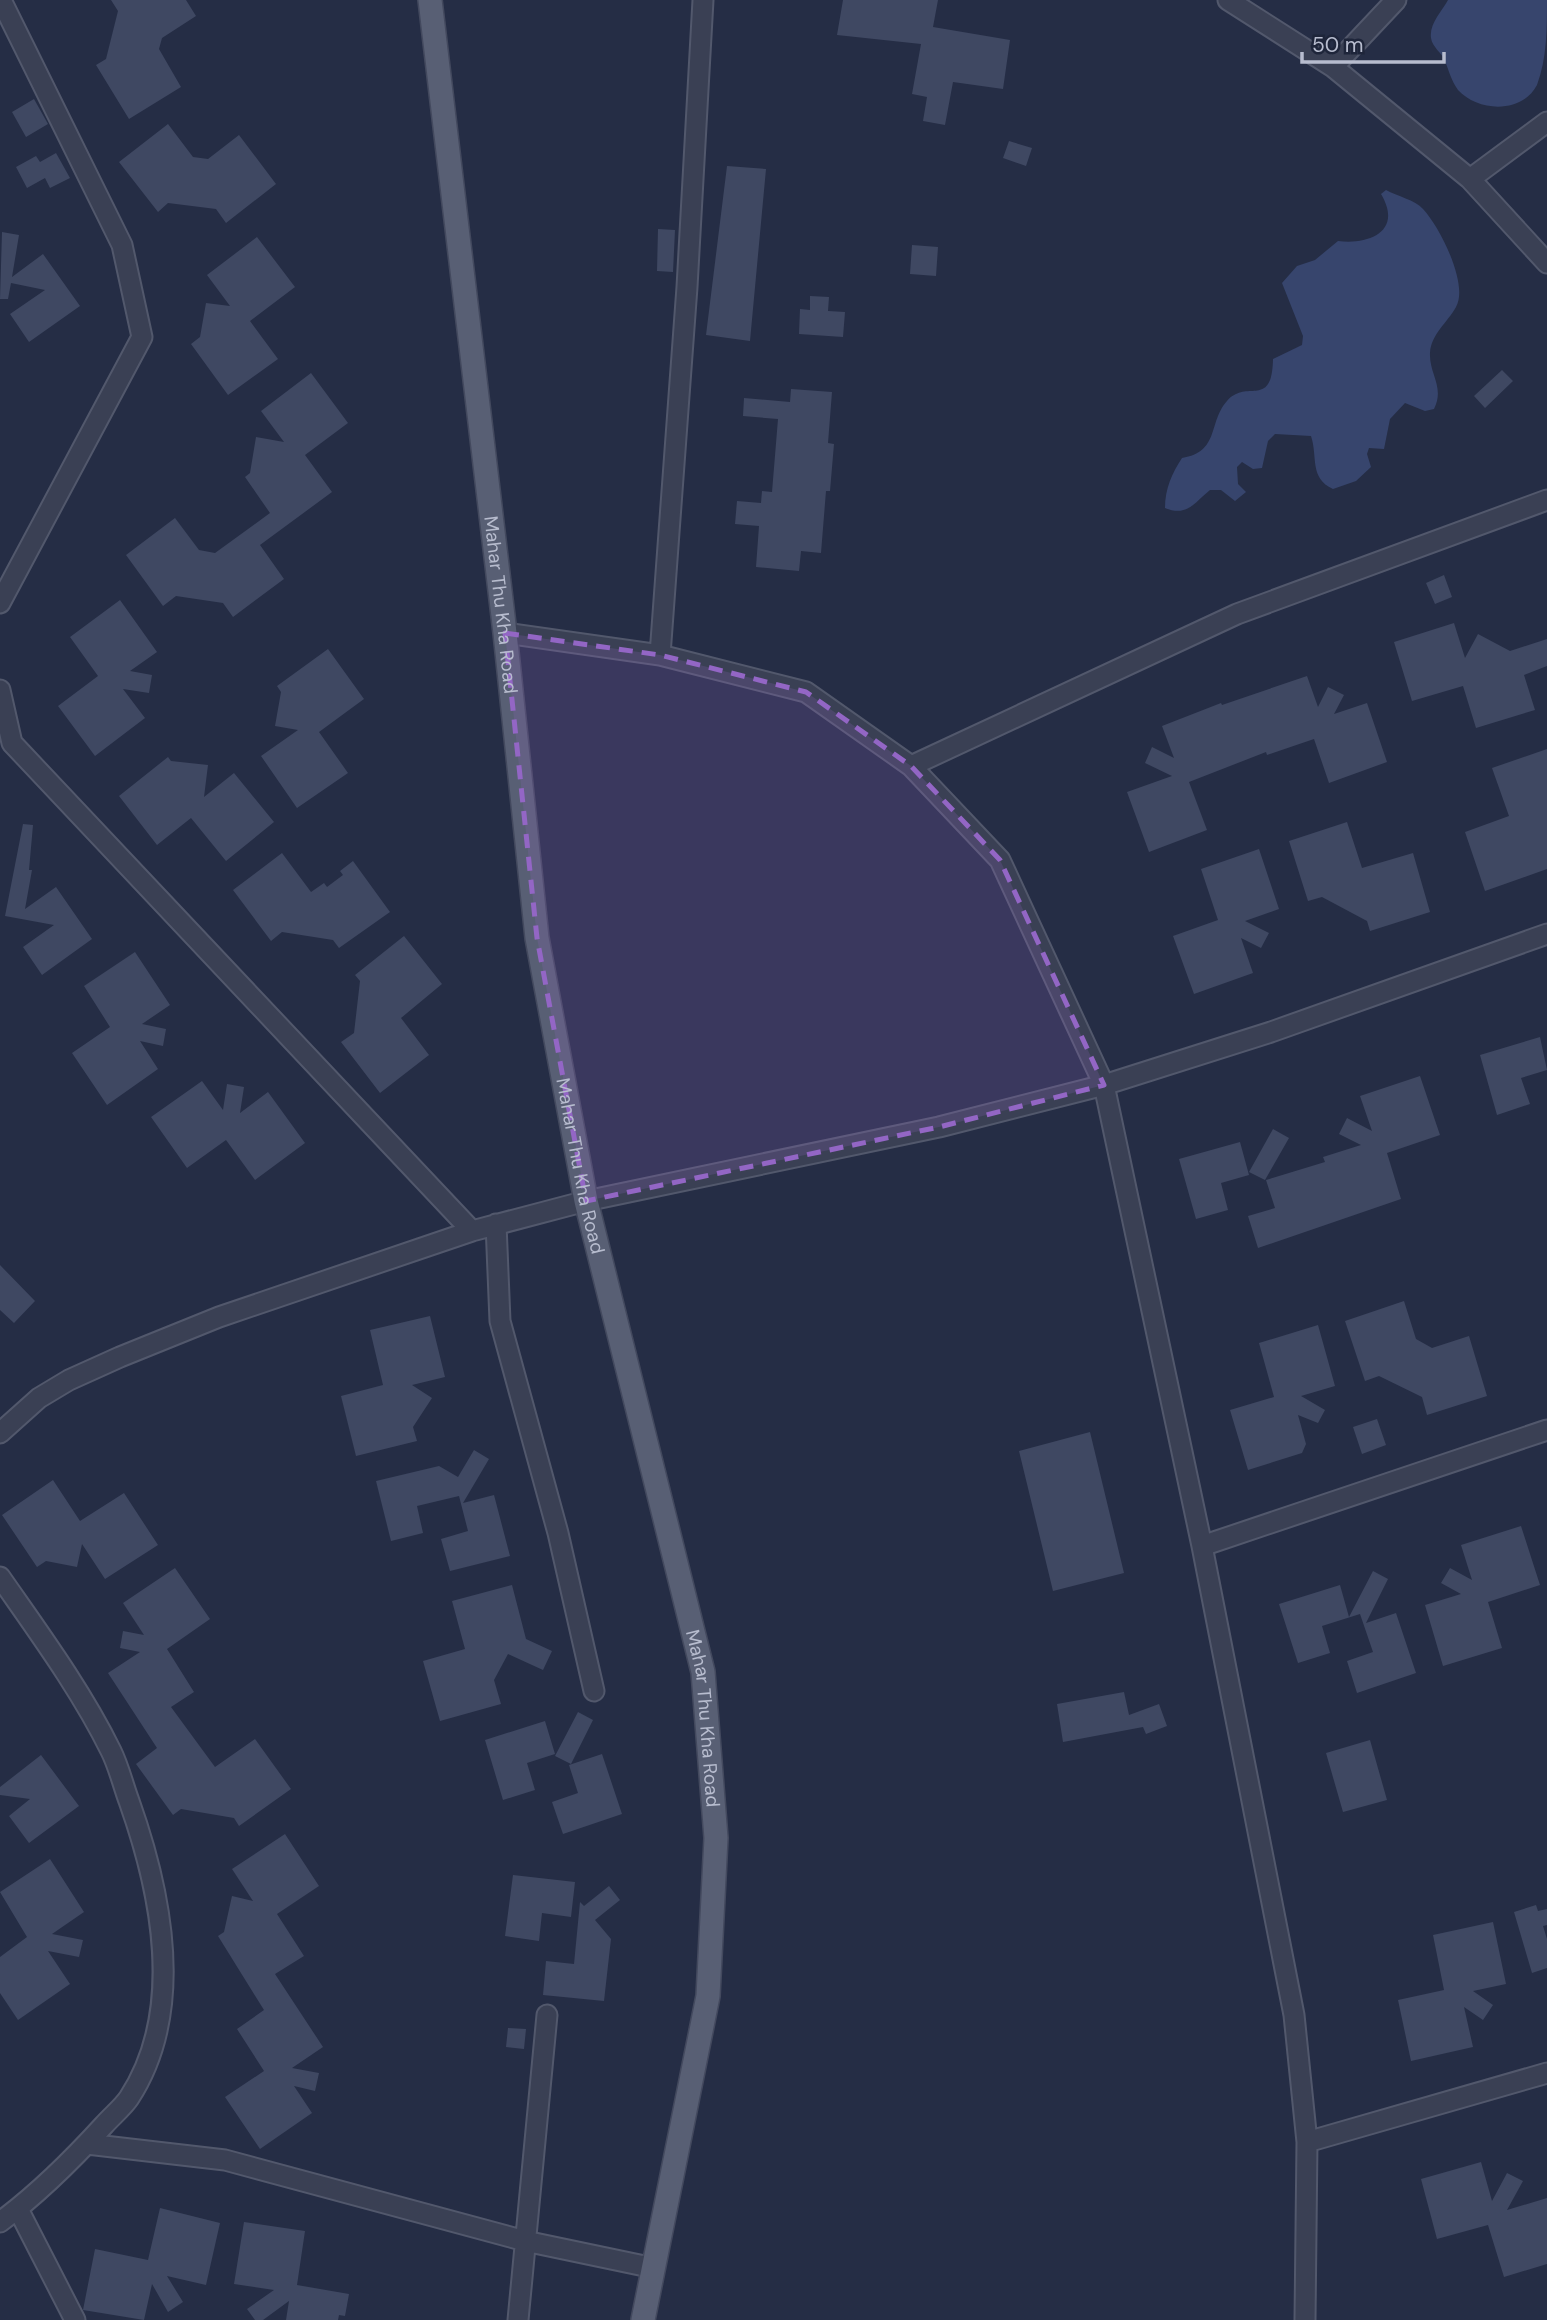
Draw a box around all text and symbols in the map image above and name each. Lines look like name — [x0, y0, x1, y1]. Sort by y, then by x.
scale bar — [1302, 21, 1444, 65]
text: 50 m — [1312, 31, 1363, 59]
street label: Mahar Thu Kha Road — [479, 514, 524, 695]
street label: Mahar Thu Kha Road — [551, 1076, 611, 1256]
street label: Mahar Thu Kha Road — [680, 1627, 726, 1808]

